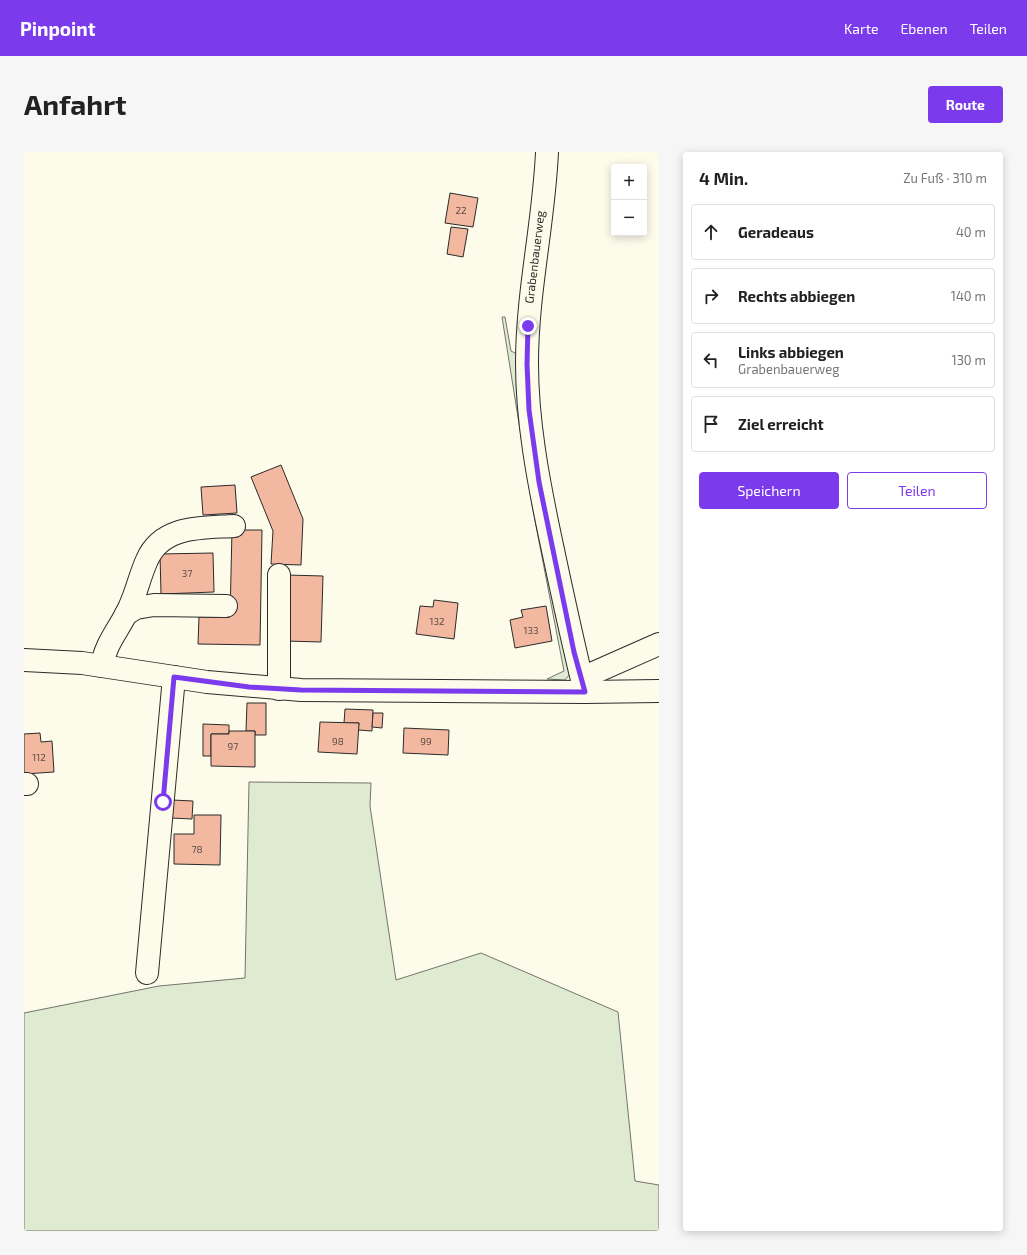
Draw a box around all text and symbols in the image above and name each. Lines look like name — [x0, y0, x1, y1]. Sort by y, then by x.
text: Pinpoint — [20, 17, 95, 40]
text: Karte — [844, 20, 879, 37]
text: Ebenen — [901, 20, 948, 37]
text: Teilen — [970, 20, 1007, 37]
button: Route — [928, 86, 1003, 123]
text: Anfahrt — [24, 87, 127, 121]
map controls — [611, 164, 647, 236]
button: + — [611, 164, 647, 200]
text: 4 Min. — [699, 168, 748, 188]
text: Zu Fuß · 310 m — [903, 170, 987, 186]
button: − — [611, 200, 647, 236]
house number: 22 — [455, 204, 467, 216]
street label: Grabenbauerweg — [521, 209, 547, 304]
icon: ahead — [700, 221, 722, 243]
text: Geradeaus — [738, 223, 814, 241]
text: 40 m — [956, 224, 986, 240]
icon: right — [700, 285, 722, 307]
text: Rechts abbiegen — [738, 287, 855, 305]
text: 140 m — [951, 288, 986, 304]
route end — [519, 317, 537, 335]
text: Links abbiegen — [738, 343, 844, 361]
icon: left — [700, 349, 722, 371]
text: 130 m — [951, 352, 986, 368]
text: Grabenbauerweg — [738, 361, 840, 377]
icon: arrive — [700, 413, 722, 435]
text: Ziel erreicht — [738, 415, 824, 433]
button: Speichern — [699, 472, 839, 509]
button: Teilen — [847, 472, 987, 509]
house number: 37 — [182, 567, 192, 579]
house number: 132 — [429, 615, 445, 627]
house number: 133 — [523, 624, 539, 636]
house number: 98 — [332, 735, 344, 747]
house number: 99 — [420, 735, 432, 747]
house number: 97 — [228, 740, 238, 752]
house number: 112 — [32, 751, 46, 763]
route start — [154, 793, 172, 811]
house number: 78 — [191, 843, 203, 855]

